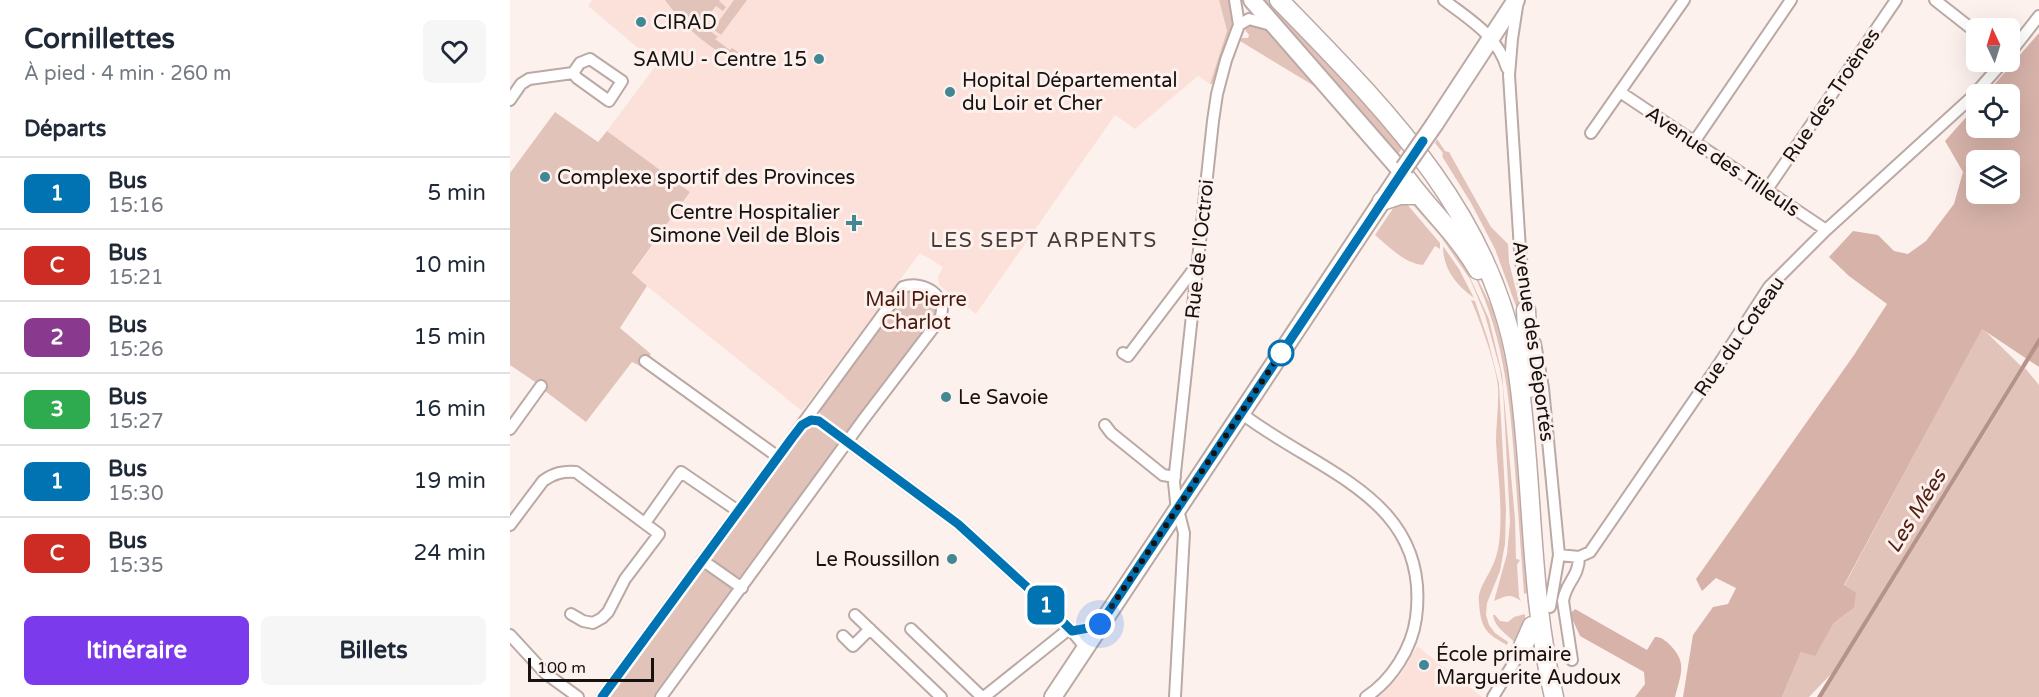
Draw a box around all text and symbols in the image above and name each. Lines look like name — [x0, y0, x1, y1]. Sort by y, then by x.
place label: CIRAD — [653, 11, 717, 35]
marker: CIRAD — [634, 15, 648, 29]
north arrow — [1966, 18, 2020, 72]
map controls — [1966, 18, 2020, 204]
button: heart — [423, 20, 486, 83]
text: Cornillettes — [24, 22, 175, 56]
street label: Rue des Troënes — [1778, 24, 1886, 167]
place label: SAMU - Centre 15 — [633, 48, 807, 72]
marker: SAMU - Centre 15 — [812, 52, 826, 66]
text: À pied · 4 min · 260 m — [24, 62, 231, 86]
place label: Hopital Départemental du Loir et Cher — [962, 69, 1177, 116]
button: locate — [1966, 84, 2020, 138]
marker: Hopital Départemental du Loir et Cher — [943, 85, 957, 99]
street label: Avenue des Tilleuls — [1641, 101, 1804, 222]
text: Départs — [24, 116, 106, 142]
button: layers — [1966, 150, 2020, 204]
place label: Complexe sportif des Provinces — [557, 166, 855, 190]
text: Bus — [108, 168, 147, 194]
marker: Complexe sportif des Provinces — [538, 170, 552, 184]
street label: Rue de l'Octroi — [1181, 178, 1219, 320]
text: 5 min — [427, 180, 486, 206]
text: 1 — [50, 181, 64, 206]
text: 15:16 — [108, 194, 163, 218]
place label: Centre Hospitalier Simone Veil de Blois — [650, 201, 840, 248]
marker: Centre Hospitalier Simone Veil de Blois — [845, 214, 863, 232]
district label: LES SEPT ARPENTS — [930, 228, 1158, 253]
street label: Avenue des Déportés — [1507, 239, 1559, 443]
text: Bus — [108, 240, 147, 266]
text: 10 min — [414, 252, 486, 278]
text: C — [50, 253, 64, 278]
text: 15:21 — [108, 266, 163, 290]
street label: Rue du Coteau — [1690, 272, 1790, 401]
park label: Mail Pierre Charlot — [865, 288, 967, 335]
text: Bus — [108, 312, 147, 338]
text: 15 min — [414, 324, 486, 350]
text: 2 — [50, 325, 64, 350]
text: 15:26 — [108, 338, 163, 362]
unlabelled marker — [1268, 340, 1294, 366]
text: Bus — [108, 384, 147, 410]
place label: Le Savoie — [958, 386, 1048, 410]
marker: Le Savoie — [939, 390, 953, 404]
text: 16 min — [414, 396, 486, 422]
text: 3 — [50, 397, 64, 422]
text: 15:27 — [108, 410, 163, 434]
text: Bus — [108, 456, 147, 482]
water label: Les Mées — [1881, 463, 1953, 557]
text: 19 min — [414, 468, 486, 494]
text: 1 — [50, 469, 64, 494]
text: 15:30 — [108, 482, 163, 506]
text: Bus — [108, 528, 147, 554]
text: 24 min — [414, 540, 486, 566]
text: C — [50, 541, 64, 566]
place label: Le Roussillon — [815, 548, 940, 572]
marker: Le Roussillon — [945, 552, 959, 566]
text: 15:35 — [108, 554, 163, 578]
line badge: 1 — [1026, 586, 1066, 624]
text: 1 — [1039, 593, 1053, 618]
your location — [1085, 609, 1115, 639]
button: Itinéraire — [24, 616, 249, 685]
button: Billets — [261, 616, 486, 685]
place label: École primaire Marguerite Audoux — [1436, 642, 1621, 690]
scale bar — [528, 655, 654, 682]
text: 100 m — [537, 658, 586, 678]
marker: École primaire Marguerite Audoux — [1417, 658, 1431, 672]

